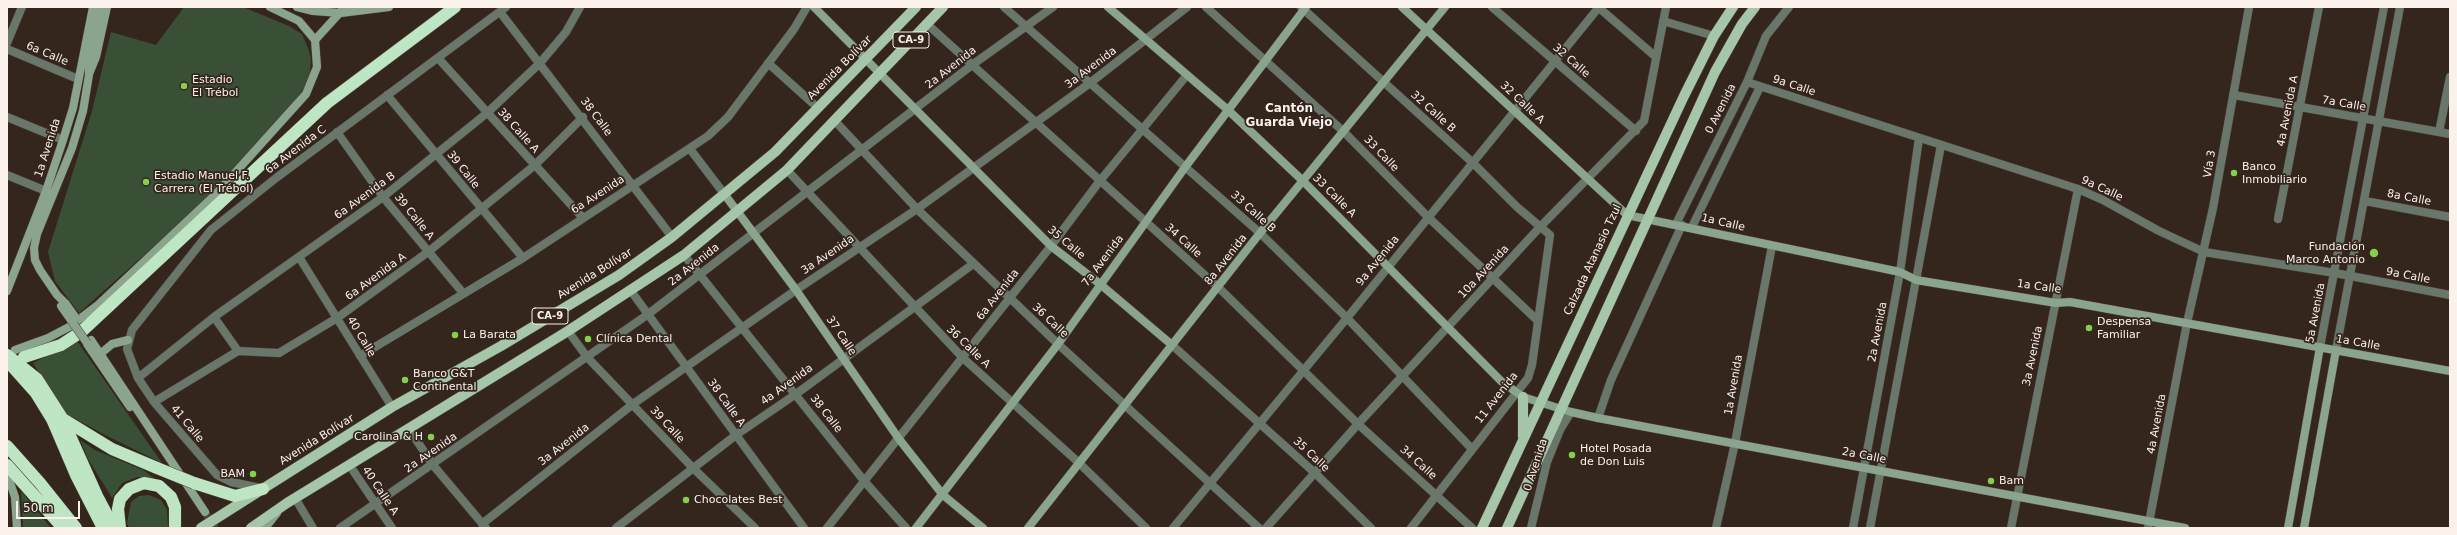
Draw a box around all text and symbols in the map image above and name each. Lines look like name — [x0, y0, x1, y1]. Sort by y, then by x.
road number: CA-9 — [893, 32, 929, 48]
street label: Avenida Bolívar — [805, 33, 875, 103]
street label: 6a Calle — [24, 39, 70, 69]
street label: 32 Calle — [1550, 41, 1592, 81]
street label: 2a Avenida — [923, 44, 979, 92]
street label: 3a Avenida — [1063, 44, 1119, 92]
place label: Estadio El Trébol — [192, 73, 238, 99]
street label: 9a Calle — [1771, 73, 1817, 99]
street label: 4a Avenida A — [2275, 74, 2301, 148]
street label: 32 Calle A — [1497, 79, 1547, 127]
marker: Estadio El Trébol — [179, 81, 189, 91]
street label: 0 Avenida — [1703, 82, 1739, 136]
street label: 32 Calle B — [1408, 88, 1458, 136]
street label: 7a Calle — [2321, 94, 2367, 114]
street label: 38 Calle — [577, 95, 615, 139]
district label: Cantón Guarda Viejo — [1246, 102, 1332, 130]
street label: 38 Calle A — [494, 106, 542, 156]
street label: 1a Avenida — [32, 117, 64, 179]
street label: 6a Avenida C — [263, 123, 329, 177]
street label: 33 Calle — [1361, 133, 1401, 175]
street label: 39 Calle — [444, 148, 482, 192]
street label: Vía 3 — [2201, 149, 2219, 179]
place label: Banco Inmobiliario — [2242, 160, 2307, 186]
marker: Banco Inmobiliario — [2229, 168, 2239, 178]
place label: Estadio Manuel F. Carrera (El Trébol) — [154, 169, 254, 195]
street label: 6a Avenida B — [332, 169, 398, 223]
street label: 33 Calle A — [1310, 172, 1358, 220]
street label: 6a Avenida — [569, 173, 627, 217]
street label: 9a Calle — [2079, 174, 2125, 204]
marker: Estadio Manuel F. Carrera (El Trébol) — [141, 177, 151, 187]
street label: 8a Calle — [2386, 187, 2432, 209]
street label: 33 Calle B — [1228, 188, 1278, 236]
street label: 39 Calle A — [391, 191, 437, 243]
street label: Calzada Atanasio Tzul — [1561, 202, 1625, 318]
street label: 1a Calle — [1700, 212, 1746, 234]
street label: 34 Calle — [1162, 221, 1204, 261]
street label: 35 Calle — [1045, 224, 1087, 262]
street label: 3a Avenida — [799, 232, 857, 278]
street label: 8a Avenida — [1202, 232, 1250, 288]
street label: 7a Avenida — [1079, 233, 1127, 289]
street label: 9a Avenida — [1354, 233, 1402, 289]
place label: Fundación Marco Antonio — [2286, 240, 2365, 266]
street label: 2a Avenida — [666, 241, 722, 289]
street label: 10a Avenida — [1456, 243, 1512, 301]
street label: Avenida Bolívar — [555, 246, 635, 302]
marker: Fundación Marco Antonio — [2368, 247, 2380, 259]
street label: 6a Avenida A — [343, 250, 409, 304]
street label: 9a Calle — [2385, 265, 2431, 287]
street label: 6a Avenida — [974, 267, 1022, 323]
street label: 1a Calle — [2016, 277, 2062, 297]
street label: 5a Avenida — [2304, 282, 2328, 344]
street label: 36 Calle — [1029, 301, 1071, 341]
street label: 2a Avenida — [1866, 301, 1890, 363]
road number: CA-9 — [532, 308, 568, 324]
street label: 40 Calle — [344, 314, 378, 360]
street label: 37 Calle — [823, 314, 859, 358]
place label: Despensa Familiar — [2097, 315, 2151, 341]
street label: 36 Calle A — [943, 323, 993, 371]
marker: Despensa Familiar — [2084, 323, 2094, 333]
street label: 3a Avenida — [2020, 325, 2046, 387]
place label: La Barata — [463, 328, 516, 342]
marker: La Barata — [450, 330, 460, 340]
place label: Clínica Dental — [596, 332, 672, 346]
street label: 1a Calle — [2335, 333, 2381, 353]
marker: Clínica Dental — [583, 334, 593, 344]
street label: 1a Avenida — [1722, 354, 1746, 416]
street label: 4a Avenida — [758, 362, 816, 408]
place label: Banco G&T Continental — [413, 367, 477, 393]
street label: 11 Avenida — [1473, 370, 1521, 426]
marker: Banco G&T Continental — [400, 375, 410, 385]
street label: 38 Calle A — [704, 377, 748, 429]
street label: 38 Calle — [807, 392, 845, 436]
street label: 4a Avenida — [2145, 393, 2169, 455]
street label: 41 Calle — [168, 403, 206, 445]
street label: 39 Calle — [647, 404, 687, 446]
street label: Avenida Bolívar — [277, 412, 357, 468]
street label: 3a Avenida — [536, 421, 592, 469]
place label: Carolina & H — [354, 430, 423, 444]
street label: 2a Avenida — [402, 430, 460, 476]
marker: Carolina & H — [426, 432, 436, 442]
street label: 35 Calle — [1290, 435, 1332, 475]
street label: 0 Avenida — [1521, 437, 1551, 493]
place label: Hotel Posada de Don Luis — [1580, 442, 1652, 468]
street label: 34 Calle — [1397, 443, 1439, 483]
street label: 2a Calle — [1841, 445, 1887, 467]
marker: Hotel Posada de Don Luis — [1567, 450, 1577, 460]
street label: 40 Calle A — [359, 464, 401, 518]
place label: BAM — [220, 467, 245, 481]
marker: BAM — [248, 469, 258, 479]
place label: Bam — [1999, 474, 2024, 488]
marker: Bam — [1986, 476, 1996, 486]
scale bar — [18, 493, 82, 519]
place label: Chocolates Best — [694, 493, 783, 507]
marker: Chocolates Best — [681, 495, 691, 505]
text: 50 m — [23, 501, 54, 515]

